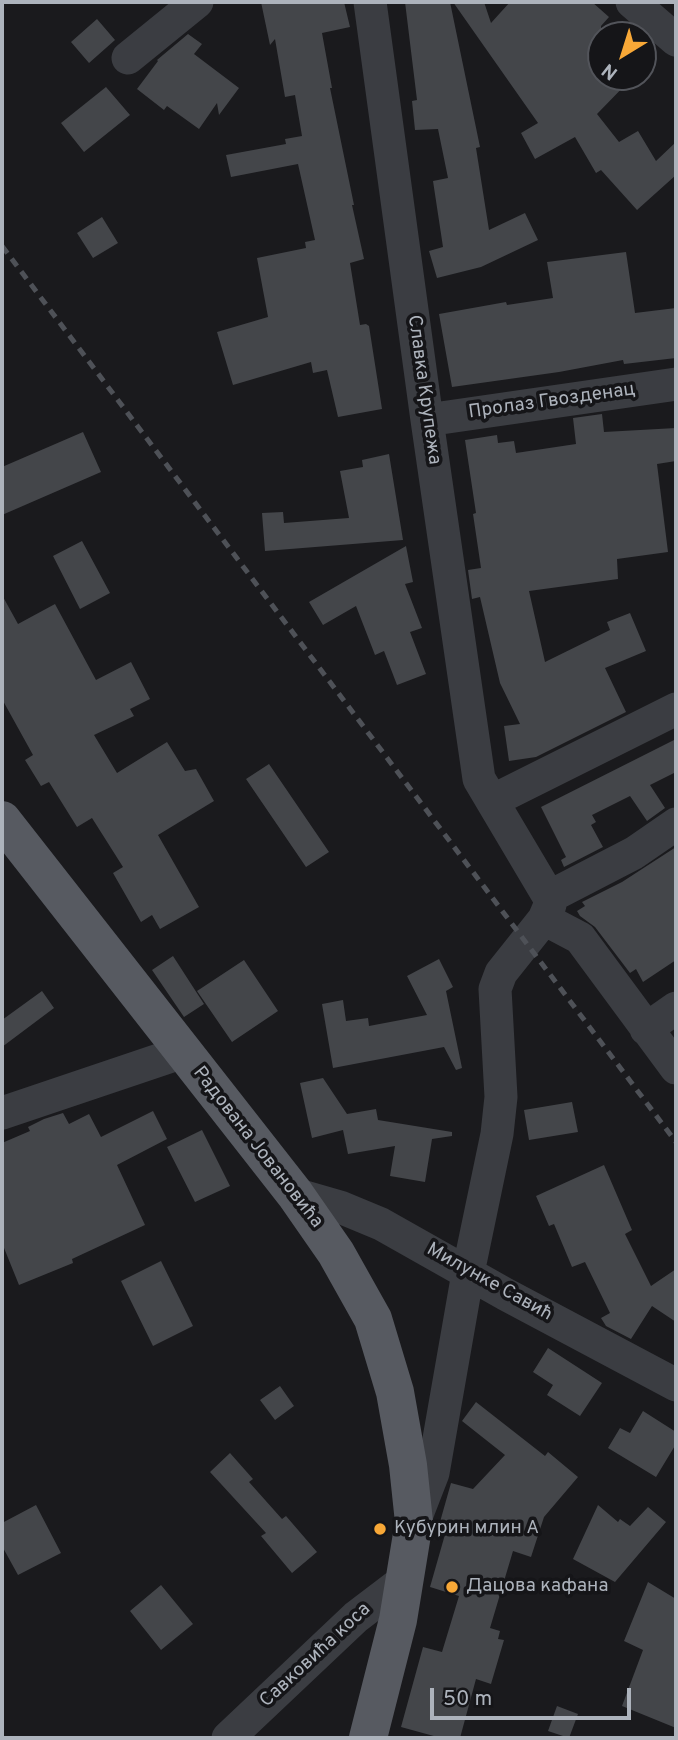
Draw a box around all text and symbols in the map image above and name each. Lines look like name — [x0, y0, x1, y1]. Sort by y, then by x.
north arrow — [587, 21, 657, 91]
text: N — [598, 57, 623, 85]
street label: Славка Крупежа — [401, 314, 445, 466]
street label: Пролаз Гвозденац — [467, 379, 637, 425]
street label: Радована Јовановића — [187, 1063, 327, 1233]
street label: Милунке Савић — [422, 1239, 556, 1327]
place label: Кубурин млин А — [394, 1518, 539, 1540]
marker: Кубурин млин А — [372, 1521, 388, 1537]
place label: Дацова кафана — [466, 1576, 608, 1598]
marker: Дацова кафана — [444, 1579, 460, 1595]
street label: Савковића коса — [256, 1599, 376, 1713]
scale bar — [433, 1674, 634, 1718]
text: 50 m — [443, 1686, 492, 1713]

